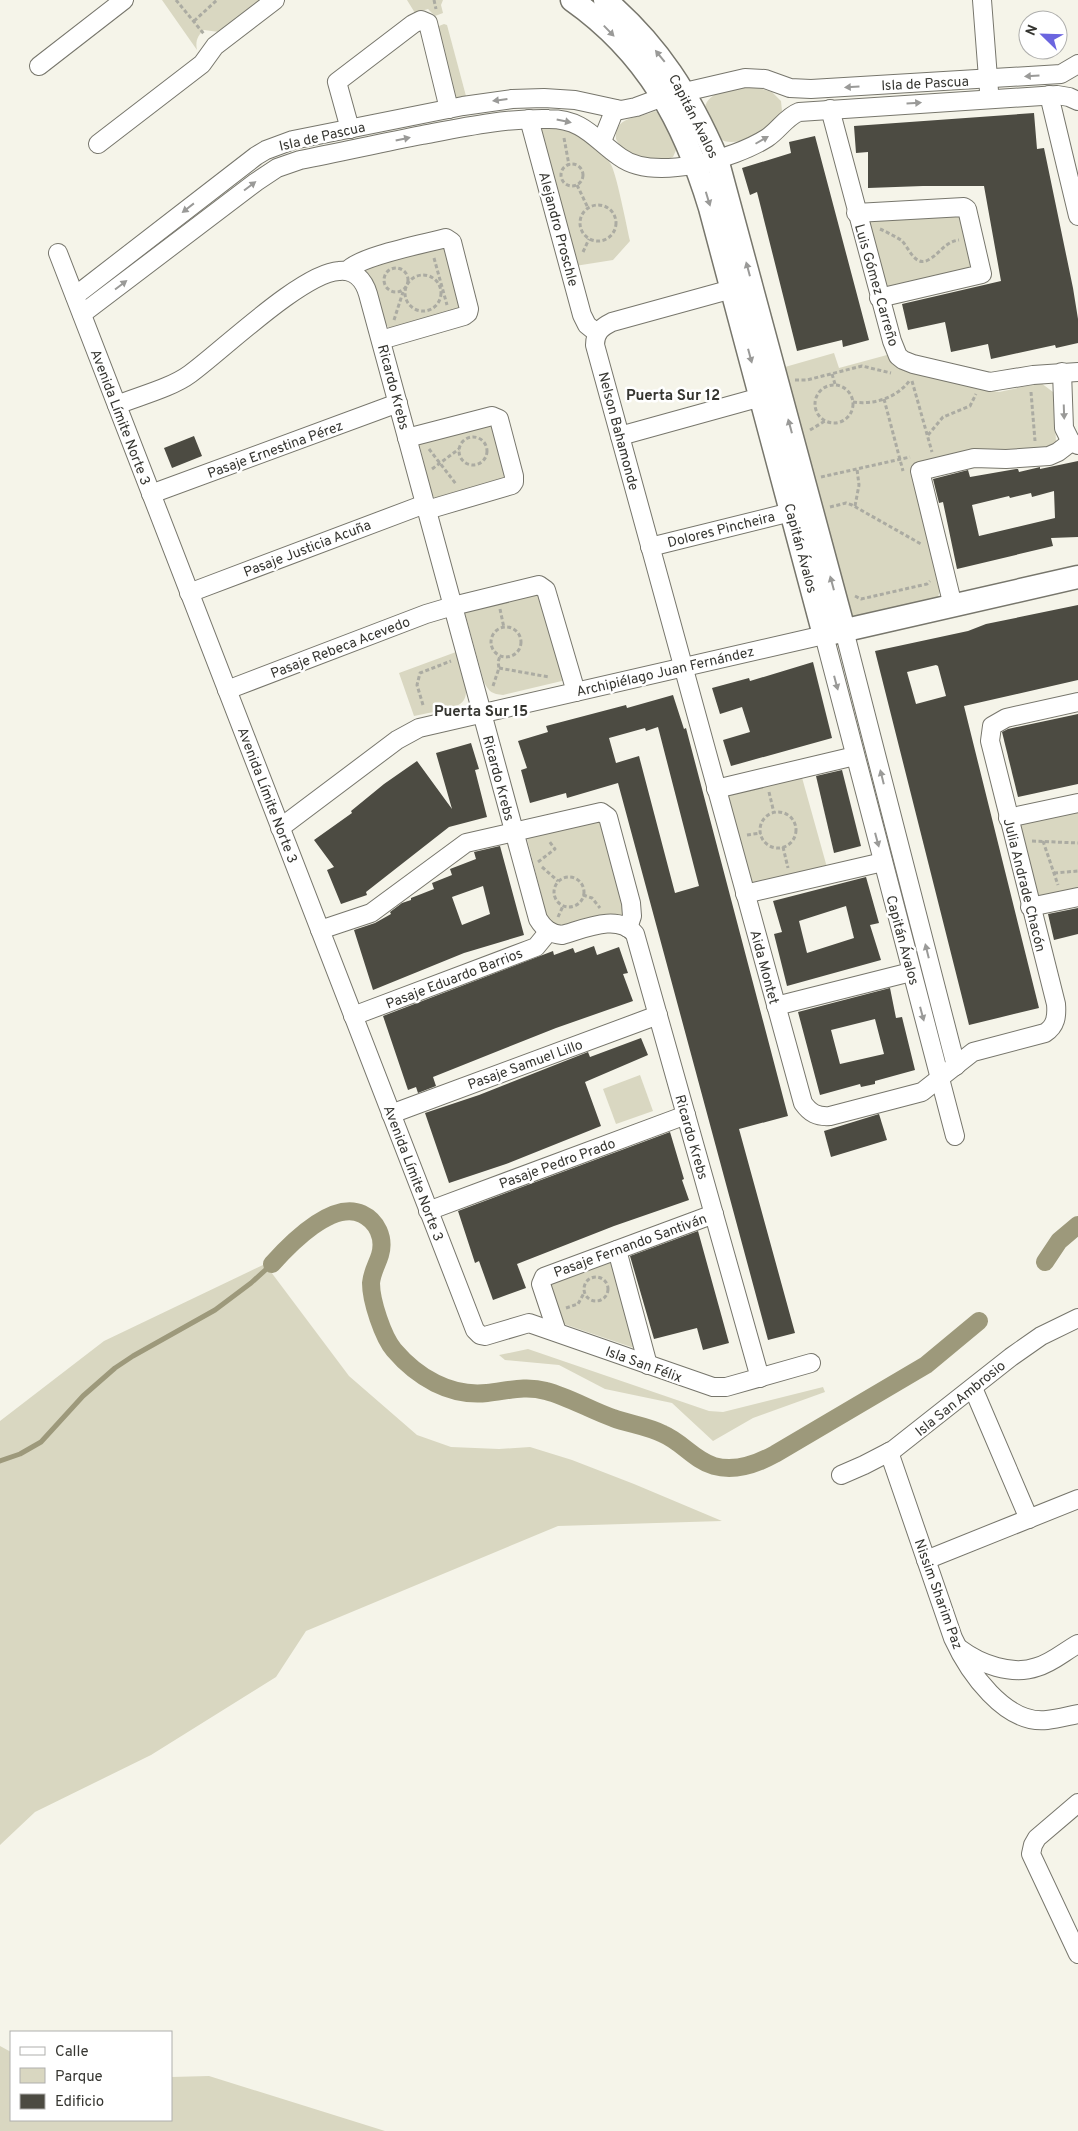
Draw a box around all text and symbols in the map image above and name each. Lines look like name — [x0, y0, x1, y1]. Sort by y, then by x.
north arrow — [1018, 10, 1068, 60]
text: N — [1023, 23, 1042, 38]
one-way arrow — [603, 25, 615, 37]
one-way arrow — [655, 50, 666, 63]
street label: Capitán Ávalos — [664, 71, 722, 162]
one-way arrow — [1024, 72, 1040, 80]
street label: Isla de Pascua — [881, 74, 969, 95]
one-way arrow — [844, 83, 860, 91]
one-way arrow — [492, 96, 508, 104]
one-way arrow — [906, 99, 922, 107]
one-way arrow — [556, 117, 571, 125]
street label: Isla de Pascua — [278, 119, 367, 156]
one-way arrow — [396, 135, 411, 143]
one-way arrow — [755, 136, 769, 145]
street label: Alejandro Proschle — [534, 170, 581, 289]
one-way arrow — [243, 181, 256, 192]
one-way arrow — [704, 192, 712, 207]
one-way arrow — [181, 203, 194, 214]
street label: Luis Gómez Carreño — [850, 222, 901, 349]
one-way arrow — [744, 262, 752, 277]
one-way arrow — [114, 279, 127, 290]
street label: Ricardo Krebs — [373, 343, 412, 432]
street label: Avenida Límite Norte 3 — [86, 347, 153, 488]
one-way arrow — [747, 349, 755, 364]
street label: Nelson Bahamonde — [594, 370, 642, 492]
district label: Puerta Sur 12 — [626, 387, 720, 406]
one-way arrow — [1060, 404, 1068, 420]
street label: Pasaje Ernestina Pérez — [205, 418, 346, 483]
one-way arrow — [786, 419, 794, 434]
street label: Capitán Ávalos — [779, 501, 821, 595]
street label: Dolores Pincheira — [666, 509, 777, 552]
street label: Pasaje Justicia Acuña — [241, 517, 374, 582]
one-way arrow — [828, 576, 836, 591]
street label: Pasaje Rebeca Acevedo — [268, 614, 413, 683]
street label: Archipiélago Juan Fernández — [575, 644, 756, 701]
one-way arrow — [832, 675, 840, 690]
district label: Puerta Sur 15 — [434, 703, 528, 722]
street label: Avenida Límite Norte 3 — [233, 725, 300, 866]
street label: Ricardo Krebs — [478, 734, 517, 823]
one-way arrow — [878, 769, 886, 784]
street label: Julia Andrade Chacón — [999, 817, 1048, 954]
one-way arrow — [873, 832, 881, 847]
street label: Capitán Ávalos — [881, 893, 923, 987]
street label: Aida Montet — [745, 928, 782, 1006]
one-way arrow — [923, 943, 931, 958]
street label: Pasaje Eduardo Barrios — [384, 945, 525, 1013]
one-way arrow — [919, 1007, 927, 1022]
street label: Pasaje Samuel Lillo — [466, 1037, 585, 1094]
street label: Ricardo Krebs — [670, 1093, 711, 1182]
street label: Avenida Límite Norte 3 — [379, 1103, 446, 1244]
street label: Pasaje Pedro Prado — [497, 1135, 618, 1193]
street label: Pasaje Fernando Santiván — [552, 1211, 709, 1282]
street label: Isla San Félix — [603, 1344, 684, 1387]
street label: Isla San Ambrosio — [912, 1358, 1010, 1441]
street label: Nissim Sharim Paz — [910, 1537, 965, 1652]
legend — [10, 2031, 172, 2121]
text: Calle — [55, 2043, 89, 2062]
text: Parque — [55, 2068, 103, 2087]
text: Edificio — [55, 2093, 104, 2112]

